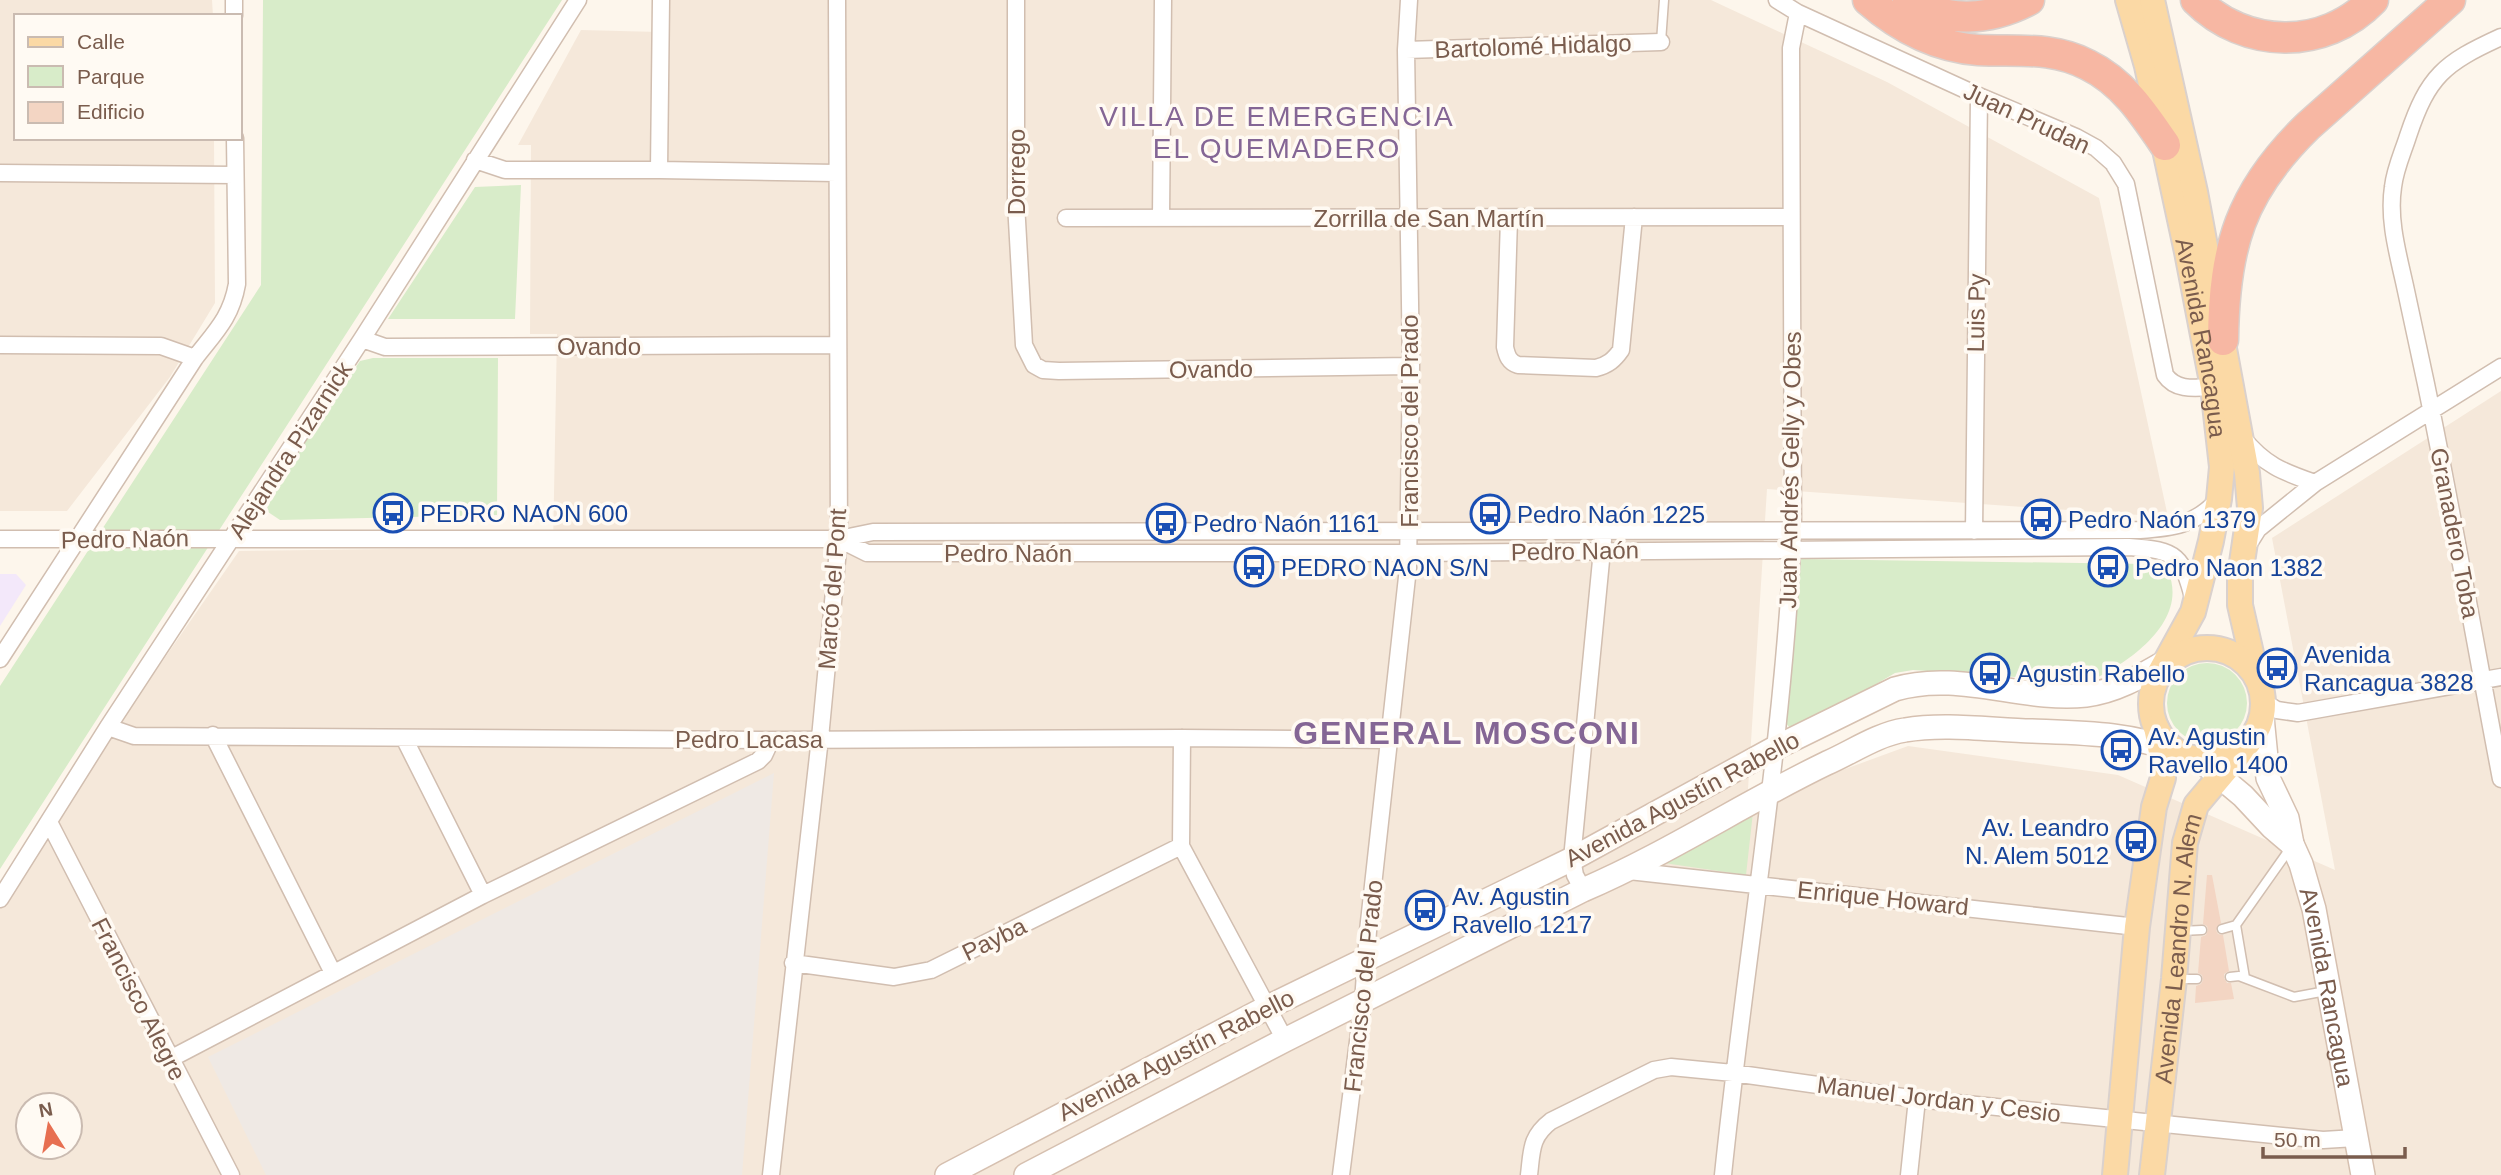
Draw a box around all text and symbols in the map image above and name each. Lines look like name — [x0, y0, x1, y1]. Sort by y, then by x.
legend — [14, 14, 242, 140]
street label: Bartolomé Hidalgo — [1434, 29, 1632, 63]
text: Calle — [77, 30, 125, 53]
text: Parque — [77, 65, 145, 88]
street label: Juan Prudan — [1960, 77, 2094, 159]
text: Edificio — [77, 100, 145, 123]
district label: VILLA DE EMERGENCIA EL QUEMADERO — [1099, 101, 1455, 164]
street label: Dorrego — [1003, 129, 1030, 215]
street label: Zorrilla de San Martín — [1314, 205, 1544, 232]
street label: Avenida Rancagua — [2171, 235, 2232, 440]
street label: Luis Py — [1962, 273, 1990, 353]
street label: Francisco del Prado — [1396, 314, 1423, 528]
street label: Juan Andrés Gelly y Obes — [1774, 331, 1806, 609]
street label: Ovando — [557, 333, 641, 360]
street label: Ovando — [1169, 355, 1253, 383]
street label: Alejandra Pizarnick — [223, 356, 358, 543]
street label: Granadero Toba — [2425, 446, 2485, 621]
bus stop icon: PEDRO NAON 600 — [372, 492, 414, 534]
bus stop icon: Pedro Naón 1225 — [1469, 493, 1511, 535]
bus stop icon: Pedro Naón 1379 — [2020, 498, 2062, 540]
place label: PEDRO NAON 600 — [420, 500, 628, 527]
place label: Pedro Naón 1225 — [1517, 501, 1705, 528]
bus stop icon: Pedro Naón 1161 — [1145, 502, 1187, 544]
place label: Pedro Naón 1379 — [2068, 506, 2256, 533]
street label: Marcó del Pont — [813, 507, 851, 670]
place label: Pedro Naón 1161 — [1193, 510, 1379, 537]
street label: Pedro Naón — [61, 524, 189, 554]
street label: Pedro Naón — [1511, 536, 1639, 566]
street label: Pedro Naón — [944, 540, 1072, 567]
bus stop icon: PEDRO NAON S/N — [1233, 546, 1275, 588]
bus stop icon: Pedro Naon 1382 — [2087, 546, 2129, 588]
place label: PEDRO NAON S/N — [1281, 554, 1489, 581]
place label: Pedro Naon 1382 — [2135, 554, 2323, 581]
place label: Avenida Rancagua 3828 — [2304, 641, 2473, 696]
bus stop icon: Avenida Rancagua 3828 — [2256, 647, 2298, 689]
bus stop icon: Agustin Rabello — [1969, 652, 2011, 694]
place label: Agustin Rabello — [2017, 660, 2185, 687]
district label: GENERAL MOSCONI — [1293, 715, 1641, 751]
place label: Av. Agustin Ravello 1400 — [2148, 723, 2288, 778]
street label: Pedro Lacasa — [675, 726, 824, 753]
street label: Avenida Agustín Rabello — [1560, 726, 1804, 872]
bus stop icon: Av. Agustin Ravello 1400 — [2100, 729, 2142, 771]
street label: Avenida Leandro N. Alem — [2149, 810, 2206, 1085]
place label: Av. Leandro N. Alem 5012 — [1965, 814, 2109, 869]
bus stop icon: Av. Leandro N. Alem 5012 — [2115, 820, 2157, 862]
street label: Enrique Howard — [1796, 876, 1970, 920]
street label: Francisco del Prado — [1338, 878, 1388, 1094]
place label: Av. Agustin Ravello 1217 — [1452, 883, 1592, 938]
street label: Avenida Rancagua — [2295, 884, 2360, 1090]
bus stop icon: Av. Agustin Ravello 1217 — [1404, 889, 1446, 931]
street label: Payba — [957, 912, 1031, 966]
street label: Francisco Alegre — [86, 913, 192, 1085]
street label: Avenida Agustín Rabello — [1054, 984, 1298, 1126]
street label: Manuel Jordan y Cesio — [1816, 1071, 2062, 1127]
north arrow — [14, 1091, 84, 1161]
text: N — [37, 1098, 55, 1121]
scale bar — [2263, 1116, 2405, 1160]
text: 50 m — [2274, 1128, 2321, 1151]

